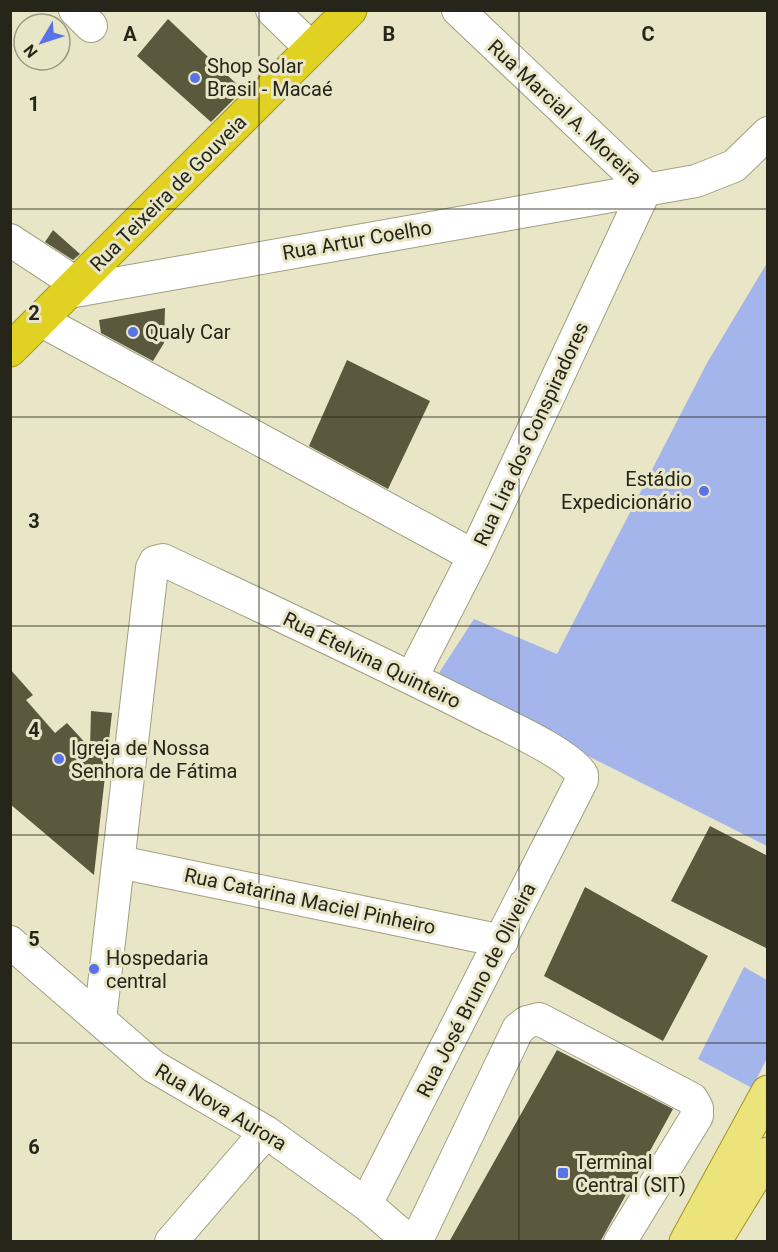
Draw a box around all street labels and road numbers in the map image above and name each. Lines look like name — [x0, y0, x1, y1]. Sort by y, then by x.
street label: Rua Marcial A. Moreira — [483, 34, 647, 190]
street label: Rua Teixeira de Gouveia — [85, 110, 251, 276]
street label: Rua Artur Coelho — [281, 215, 433, 265]
street label: Rua Lira dos Conspiradores — [468, 318, 594, 550]
street label: Rua Etelvina Quinteiro — [279, 607, 465, 713]
street label: Rua Catarina Maciel Pinheiro — [182, 863, 438, 939]
street label: Rua José Bruno de Oliveira — [411, 879, 541, 1101]
street label: Rua Nova Aurora — [151, 1058, 291, 1156]

